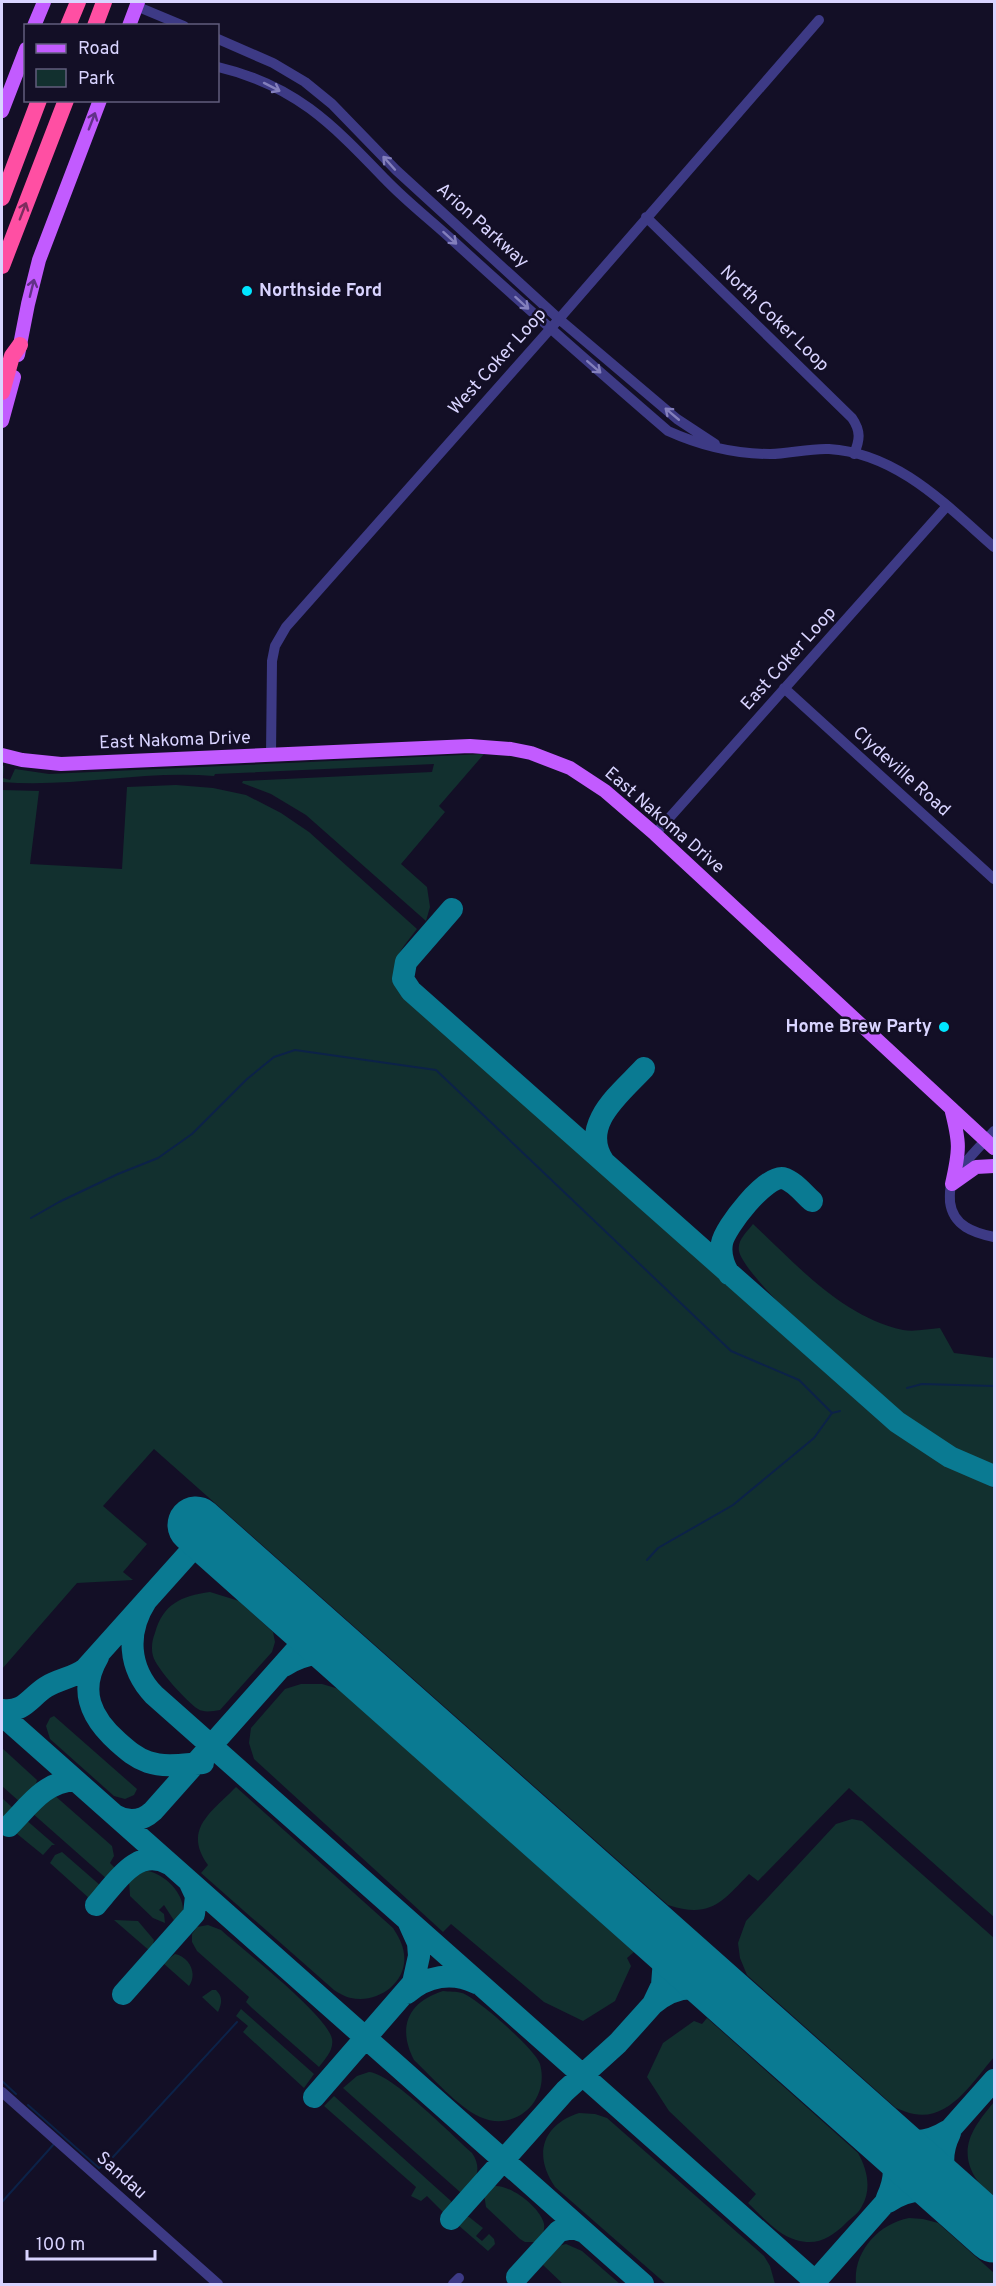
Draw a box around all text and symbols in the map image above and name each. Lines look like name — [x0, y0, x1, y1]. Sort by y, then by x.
legend — [24, 24, 219, 102]
text: Road — [78, 38, 120, 61]
text: Park — [78, 68, 115, 91]
one-way arrow — [263, 82, 281, 93]
one-way arrow — [87, 112, 98, 131]
one-way arrow — [382, 156, 396, 171]
street label: Arion Parkway — [431, 178, 533, 274]
one-way arrow — [18, 203, 29, 221]
one-way arrow — [442, 231, 457, 245]
street label: North Coker Loop — [714, 261, 834, 377]
one-way arrow — [26, 278, 38, 297]
place label: Northside Ford — [259, 280, 382, 303]
marker: Northside Ford — [240, 284, 254, 298]
one-way arrow — [514, 296, 529, 310]
street label: West Coker Loop — [444, 304, 552, 420]
one-way arrow — [587, 360, 602, 374]
one-way arrow — [665, 407, 680, 421]
street label: East Coker Loop — [736, 602, 842, 716]
street label: Clydeville Road — [847, 722, 955, 822]
street label: East Nakoma Drive — [99, 727, 251, 755]
street label: East Nakoma Drive — [599, 763, 729, 879]
place label: Home Brew Party — [785, 1016, 932, 1039]
marker: Home Brew Party — [937, 1020, 951, 1034]
street label: Sandau — [91, 2147, 151, 2205]
scale bar — [27, 2223, 154, 2261]
text: 100 m — [36, 2234, 85, 2257]

